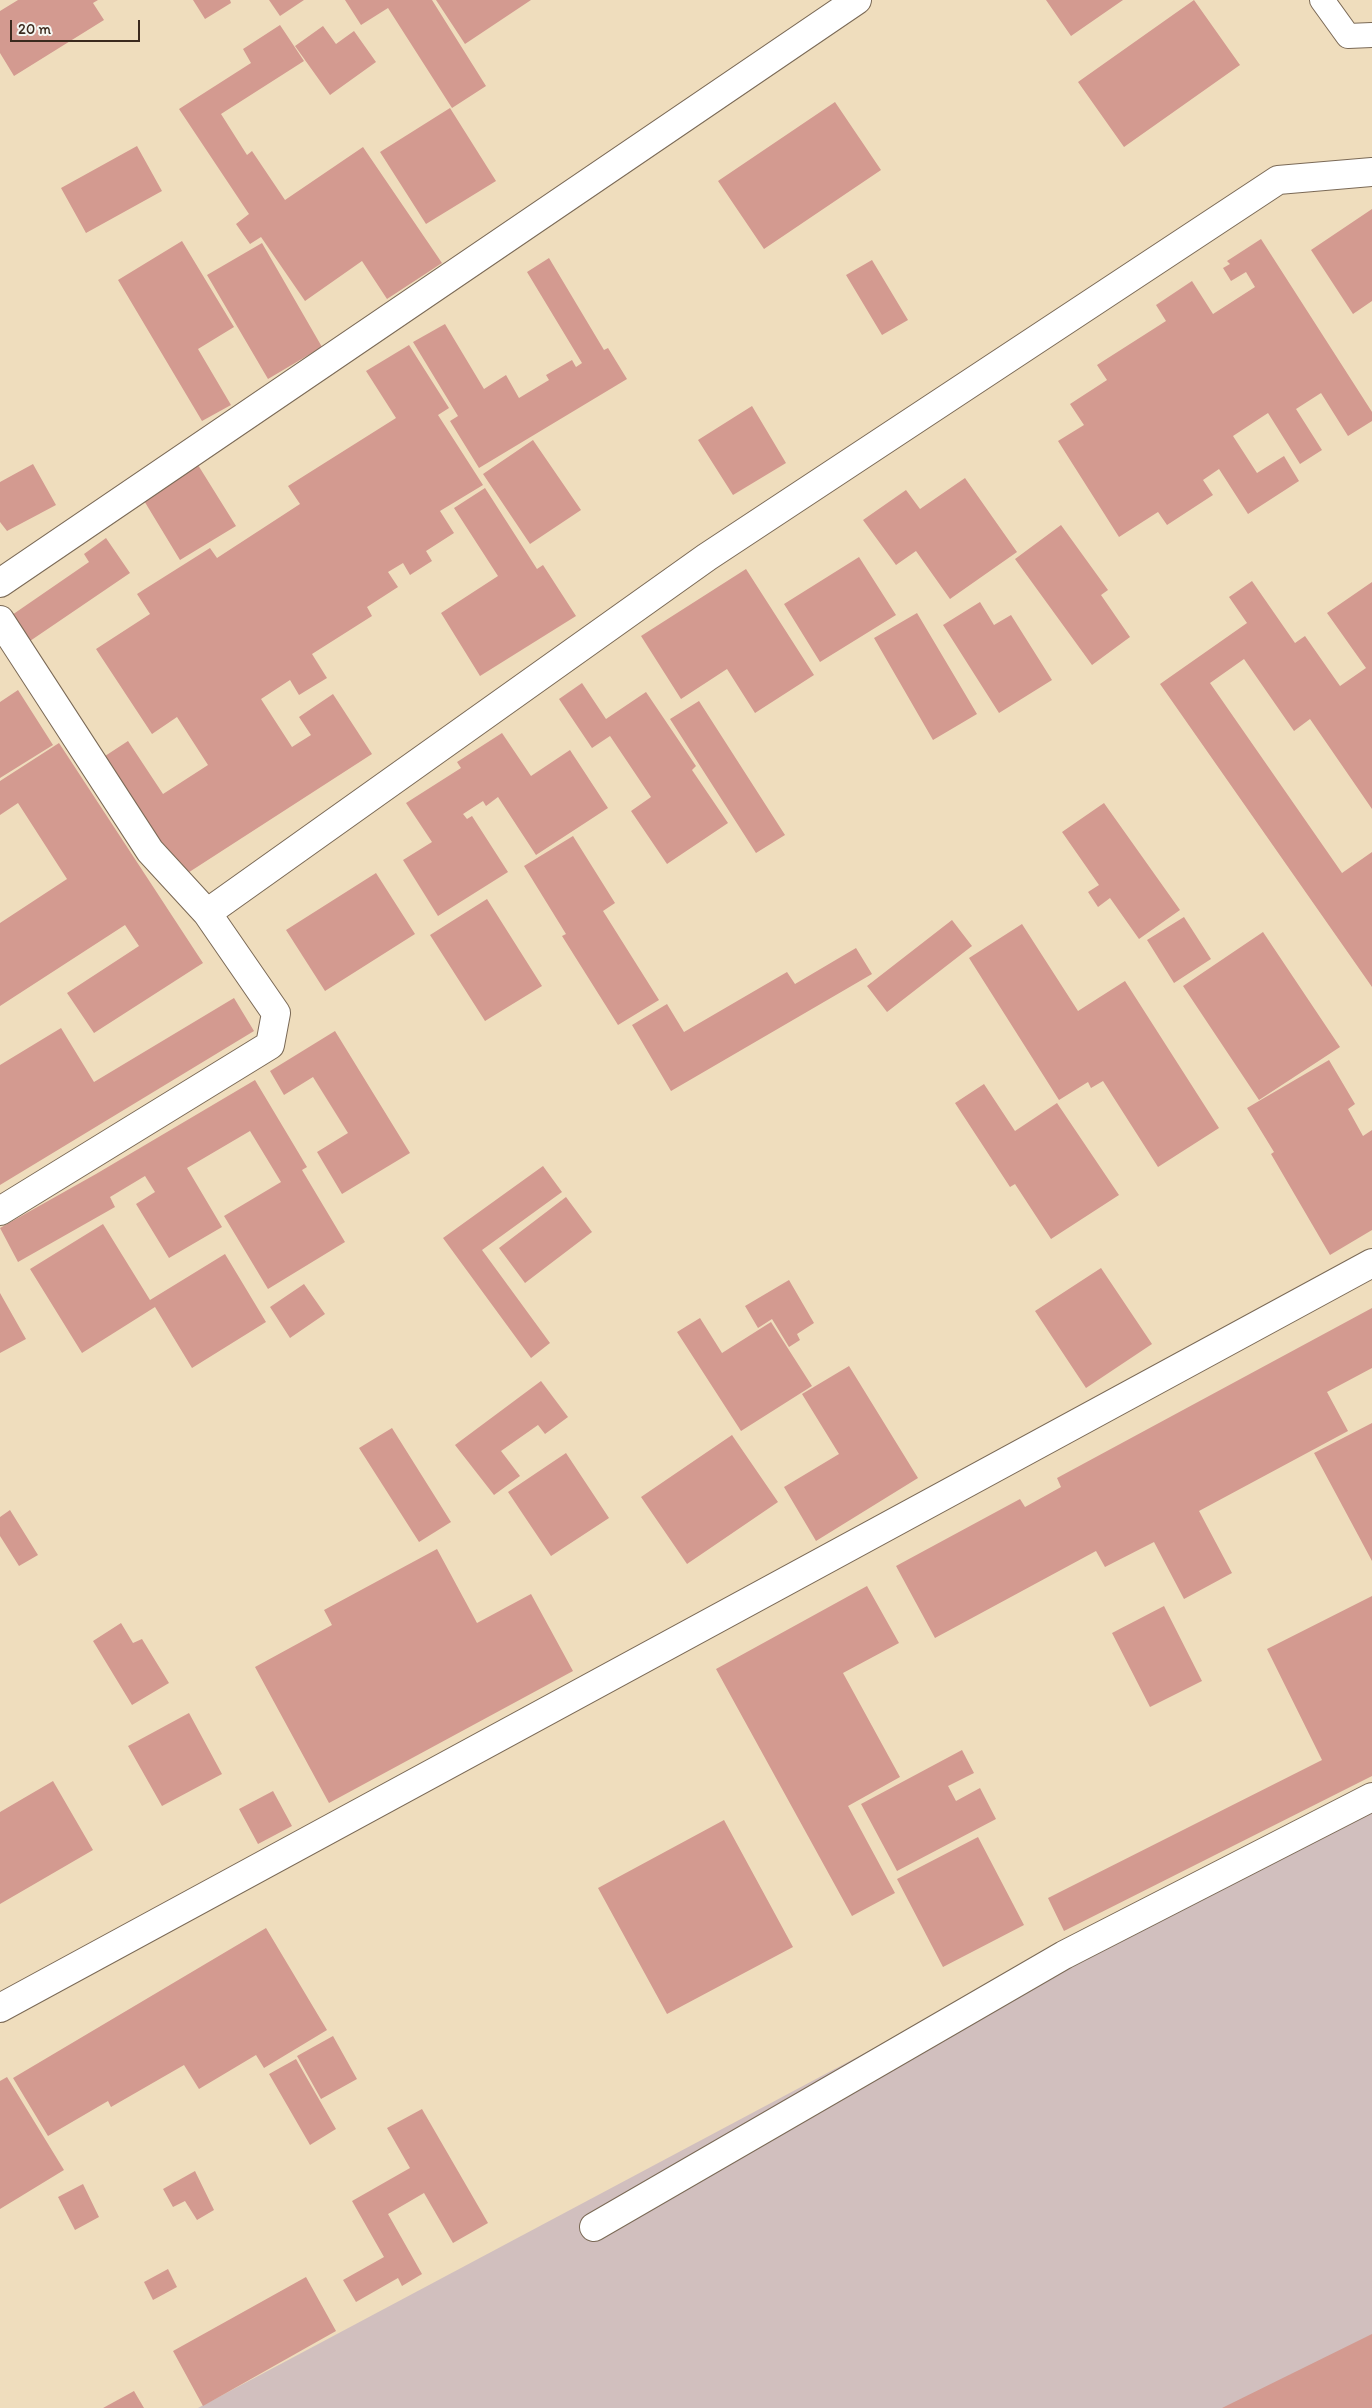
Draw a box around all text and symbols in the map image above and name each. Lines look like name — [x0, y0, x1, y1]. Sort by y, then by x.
scale bar — [12, 10, 142, 42]
text: 20 m — [18, 20, 51, 38]

